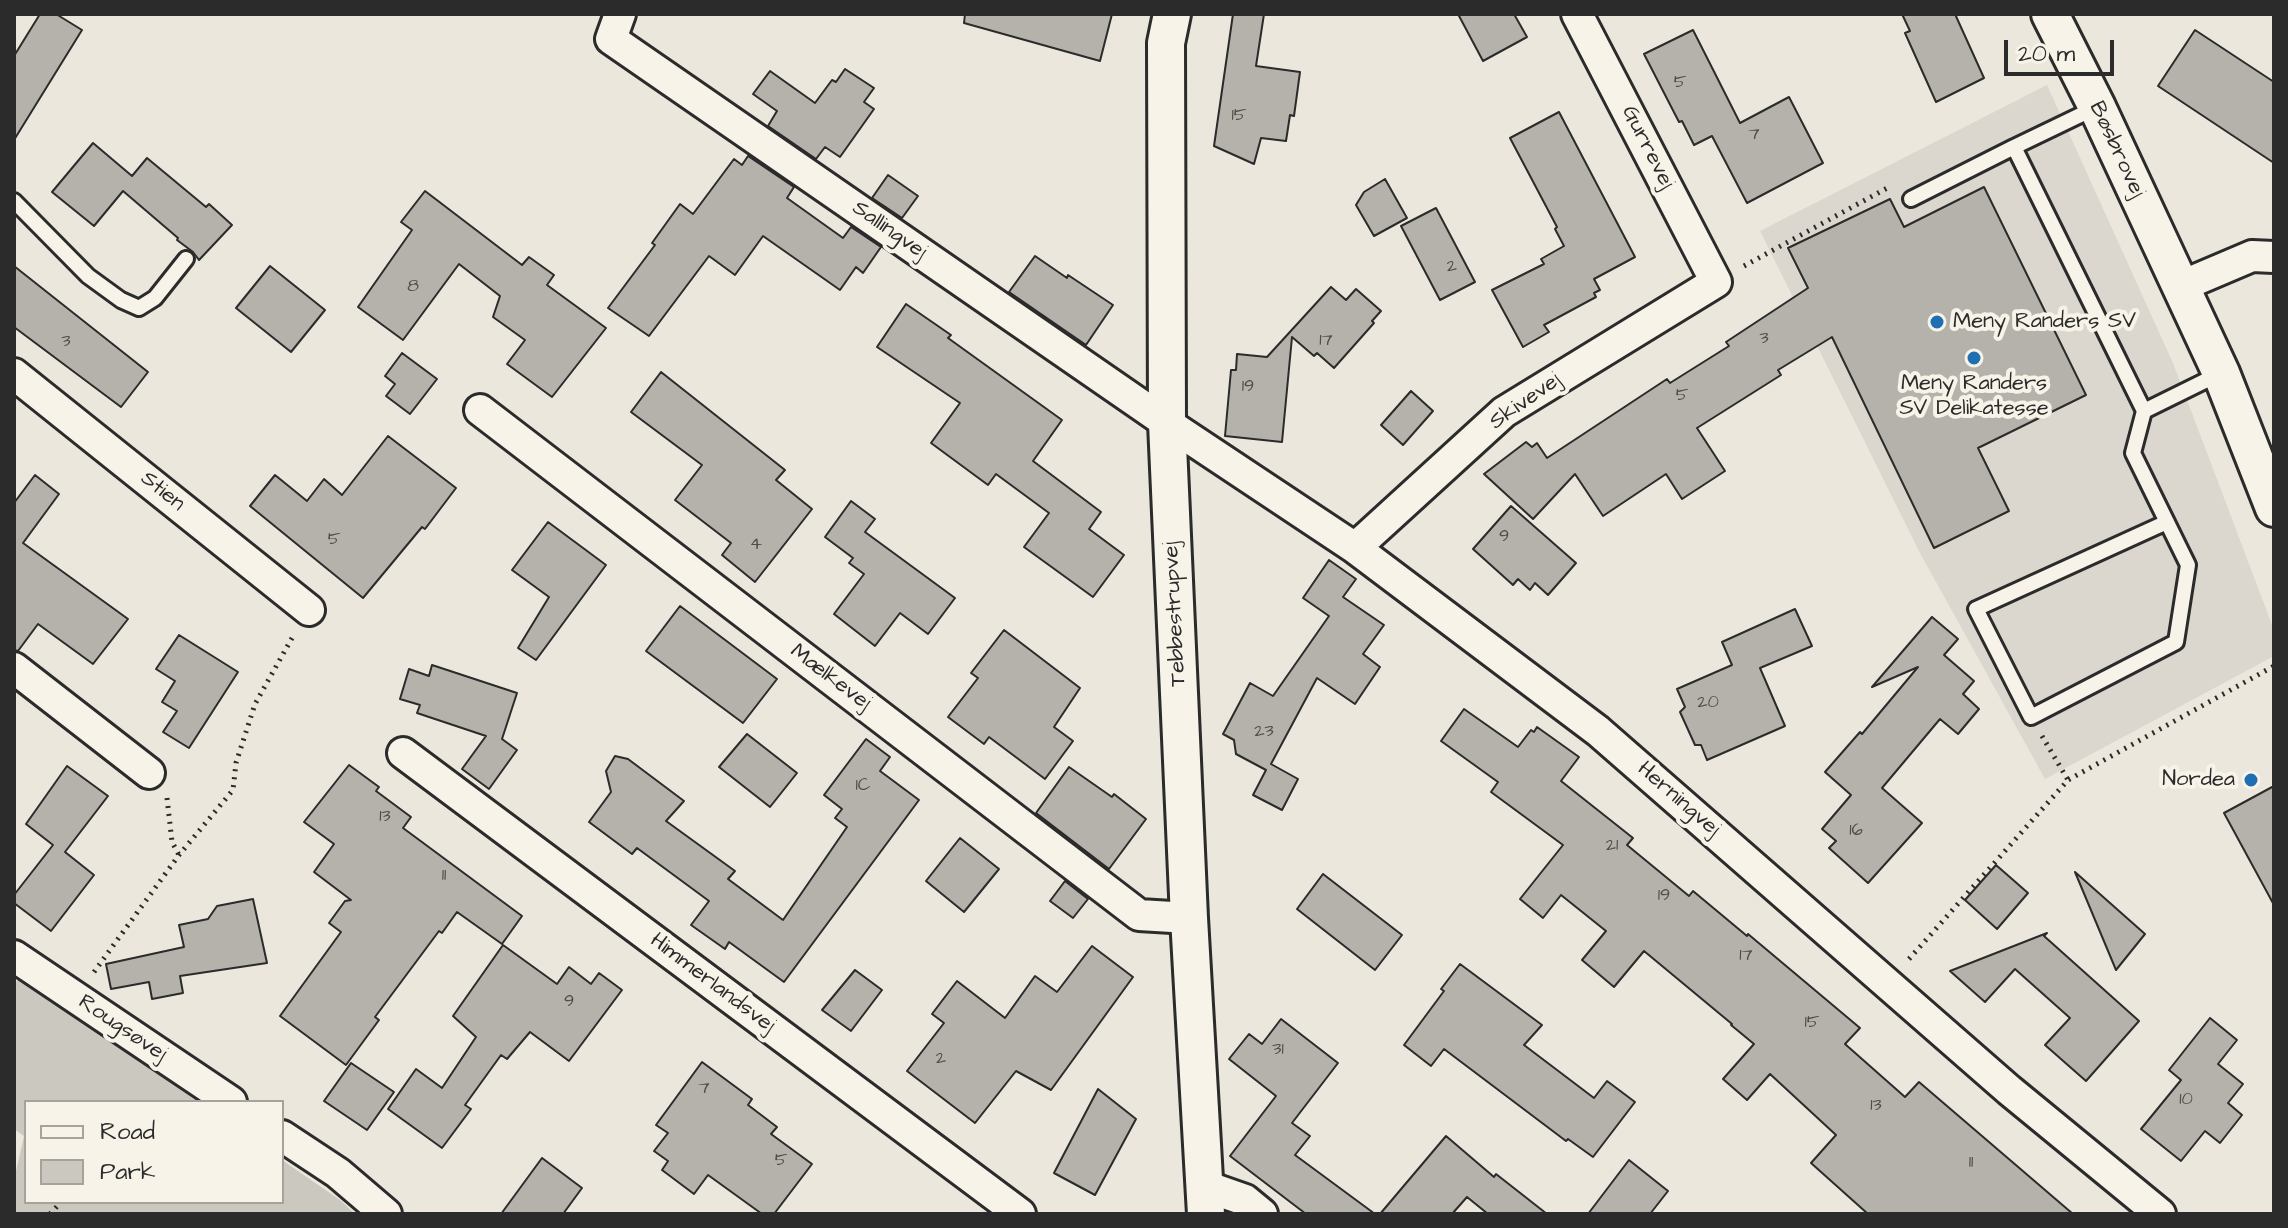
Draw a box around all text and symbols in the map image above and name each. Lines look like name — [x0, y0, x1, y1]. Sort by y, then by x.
scale bar — [2008, 24, 2118, 74]
text: 20 m — [2018, 37, 2075, 71]
house number: 5 — [1674, 72, 1686, 94]
street label: Bøsbrovej — [2082, 98, 2150, 202]
street label: Gurrevej — [1615, 102, 1679, 194]
house number: 15 — [1231, 105, 1247, 127]
house number: 7 — [1748, 124, 1760, 146]
street label: Sallingvej — [847, 196, 931, 266]
house number: 2 — [1447, 256, 1457, 278]
house number: 8 — [407, 276, 419, 298]
place label: Meny Randers SV — [1953, 309, 2136, 335]
marker: Meny Randers SV — [1928, 313, 1946, 331]
house number: 3 — [1759, 328, 1769, 350]
house number: 17 — [1319, 330, 1333, 352]
house number: 3 — [61, 331, 71, 353]
marker: Meny Randers SV Delikatesse — [1965, 349, 1983, 367]
street label: Skivevej — [1485, 368, 1567, 436]
place label: Meny Randers SV Delikatesse — [1899, 371, 2049, 422]
house number: 19 — [1242, 376, 1254, 398]
house number: 5 — [1676, 385, 1688, 407]
street label: Stien — [135, 466, 189, 518]
house number: 9 — [1499, 526, 1509, 548]
house number: 5 — [328, 529, 340, 551]
house number: 4 — [750, 534, 762, 556]
street label: Tebbestrupvej — [1159, 541, 1193, 687]
street label: Mælkevej — [784, 639, 876, 717]
house number: 20 — [1697, 692, 1719, 714]
house number: 23 — [1254, 721, 1274, 743]
street label: Herningvej — [1631, 757, 1725, 843]
place label: Nordea — [2162, 767, 2235, 793]
marker: Nordea — [2242, 771, 2260, 789]
house number: 1C — [855, 775, 871, 797]
house number: 13 — [379, 806, 391, 828]
house number: 16 — [1849, 820, 1863, 842]
house number: 21 — [1606, 835, 1618, 857]
house number: 11 — [442, 865, 446, 887]
house number: 19 — [1658, 885, 1670, 907]
street label: Himmerlandsvej — [644, 928, 780, 1040]
house number: 17 — [1739, 945, 1753, 967]
street label: Rougsøvej — [73, 990, 171, 1068]
house number: 9 — [564, 991, 574, 1013]
house number: 15 — [1804, 1012, 1820, 1034]
house number: 31 — [1272, 1039, 1284, 1061]
house number: 2 — [936, 1048, 946, 1070]
house number: 7 — [698, 1078, 710, 1100]
house number: 10 — [2179, 1089, 2193, 1111]
house number: 13 — [1870, 1095, 1882, 1117]
legend — [24, 1100, 284, 1204]
text: Road — [100, 1115, 155, 1149]
house number: 5 — [775, 1150, 787, 1172]
house number: 11 — [1969, 1152, 1973, 1174]
text: Park — [100, 1155, 156, 1189]

